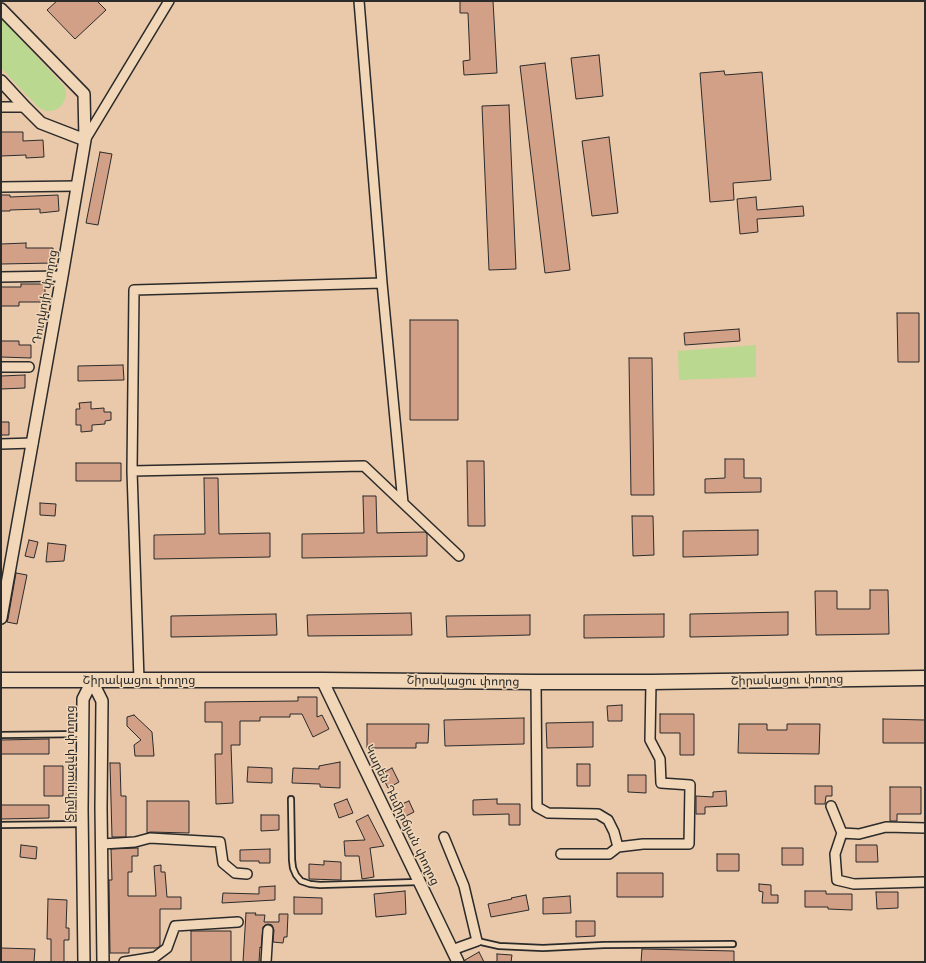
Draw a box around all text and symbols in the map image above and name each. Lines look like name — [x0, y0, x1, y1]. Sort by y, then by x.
street label: Դուդկոյի փողոց — [30, 249, 60, 345]
street label: Շիրակացու փողոց — [730, 672, 844, 688]
street label: Շիրակացու փողոց — [83, 673, 195, 687]
street label: Շիրակացու փողոց — [406, 673, 520, 689]
street label: Տիմիրյազևի փողոց — [63, 705, 77, 821]
street label: Կարեն Դեմիրճյան փողոց — [362, 742, 442, 888]

